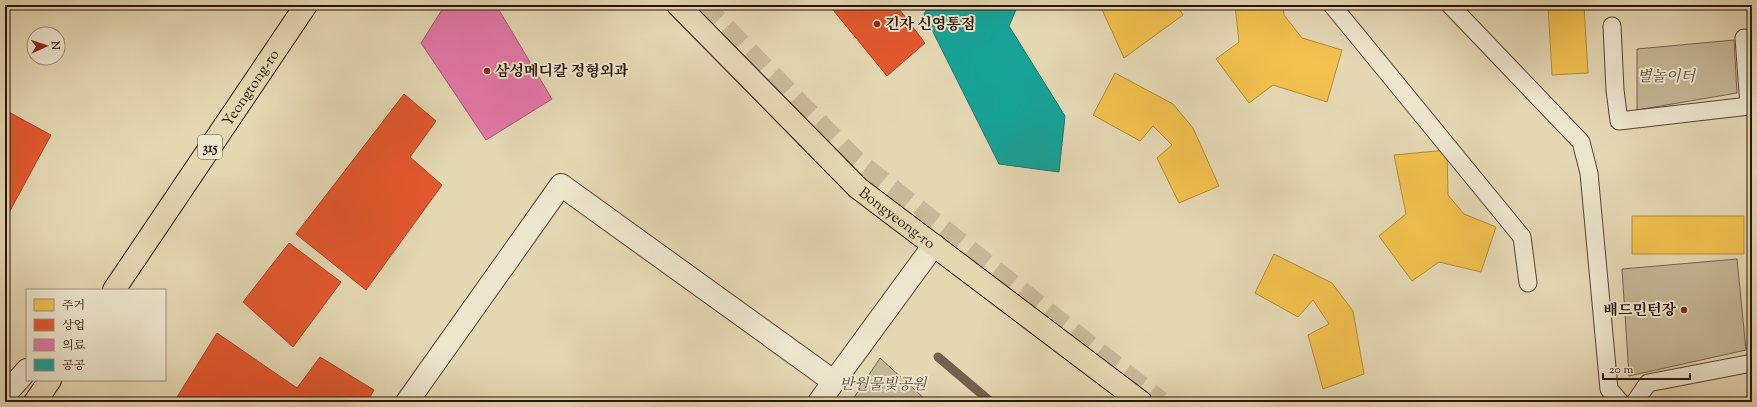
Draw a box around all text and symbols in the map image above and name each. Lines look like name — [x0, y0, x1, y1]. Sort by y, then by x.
place label: 긴자 신영통점 — [885, 15, 975, 36]
marker: 긴자 신영통점 — [872, 19, 882, 29]
north arrow — [26, 26, 66, 66]
text: N — [47, 40, 63, 51]
street label: Yeongtong-ro — [218, 46, 285, 131]
place label: 삼성메디칼 정형외과 — [495, 62, 629, 83]
marker: 삼성메디칼 정형외과 — [482, 66, 492, 76]
park label: 별놀이터 — [1637, 67, 1696, 88]
road number: 315 — [198, 135, 222, 159]
street label: Bongyeong-ro — [854, 183, 939, 255]
legend — [26, 289, 166, 381]
text: 주거 — [62, 297, 85, 315]
place label: 배드민턴장 — [1604, 301, 1677, 322]
marker: 배드민턴장 — [1679, 305, 1689, 315]
text: 상업 — [62, 317, 85, 335]
text: 의료 — [62, 337, 86, 355]
scale bar — [1603, 355, 1690, 381]
text: 공공 — [62, 357, 86, 375]
text: 20 m — [1609, 361, 1634, 379]
park label: 반월물빛공원 — [840, 375, 928, 396]

